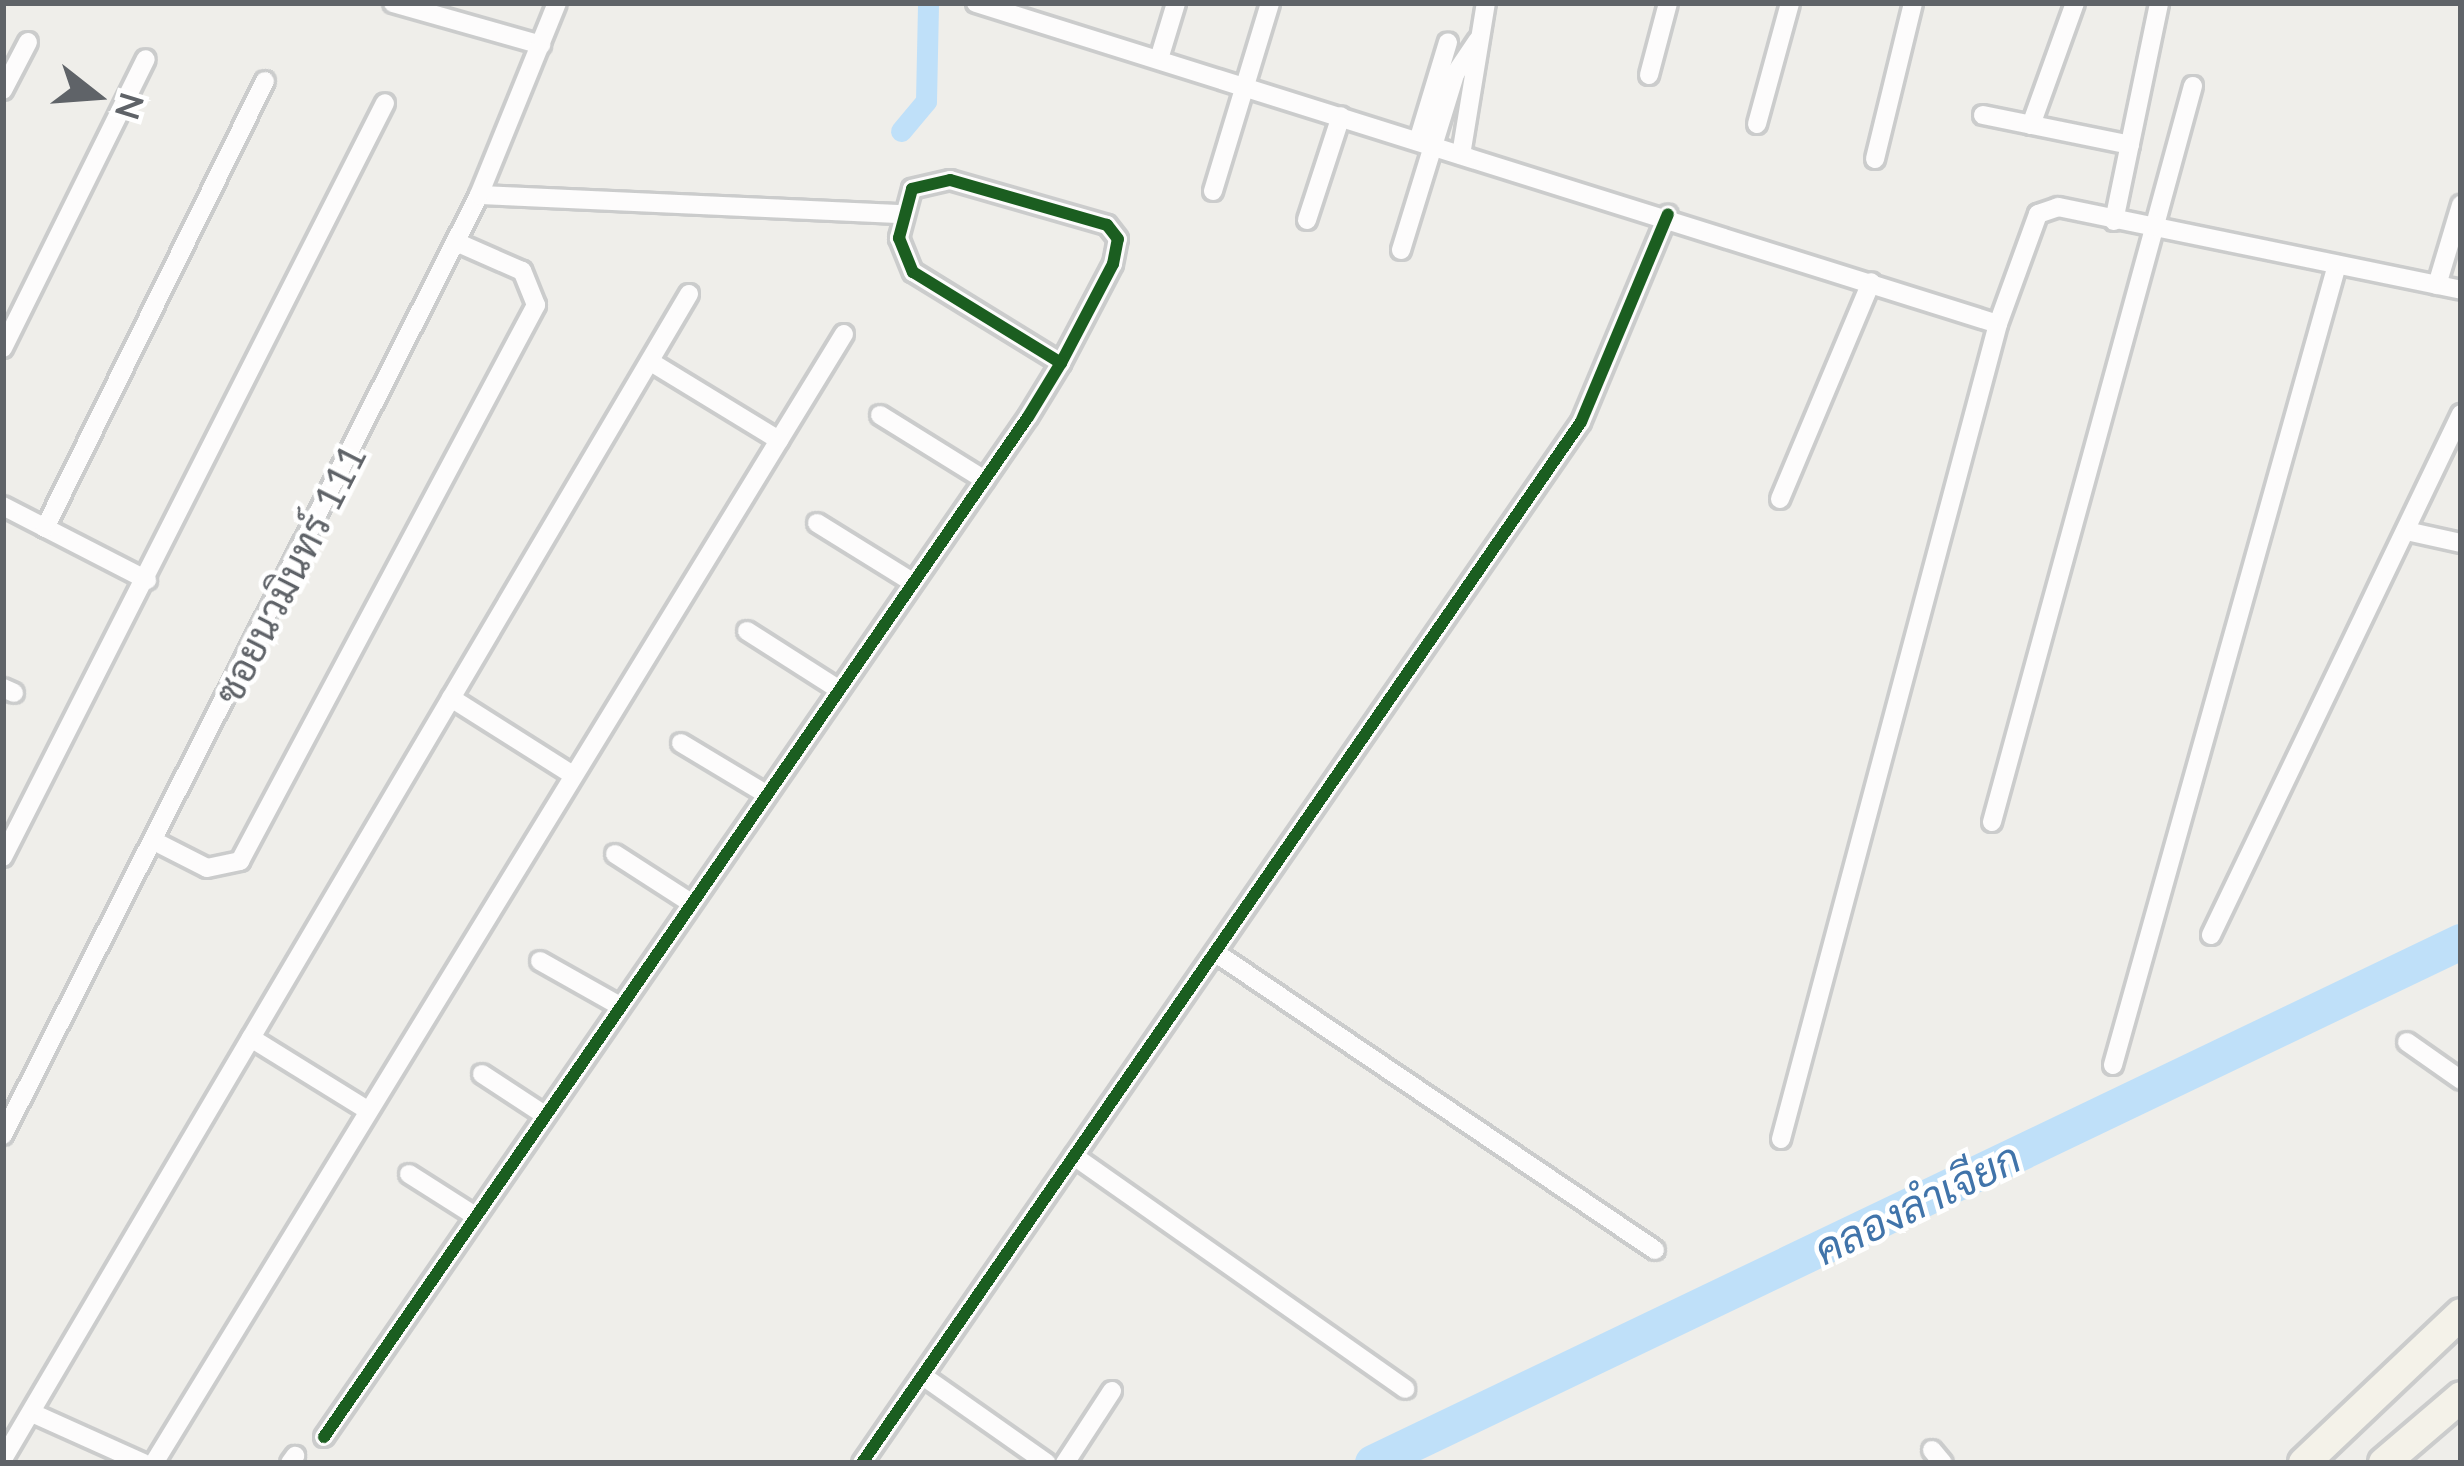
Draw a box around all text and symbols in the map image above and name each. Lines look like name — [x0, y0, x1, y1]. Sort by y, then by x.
north arrow — [36, 36, 156, 156]
text: N — [108, 89, 153, 125]
street label: ซอยนวมินทร์ 111 — [204, 436, 376, 712]
water label: คลองลำเจียก — [1806, 1132, 2028, 1274]

